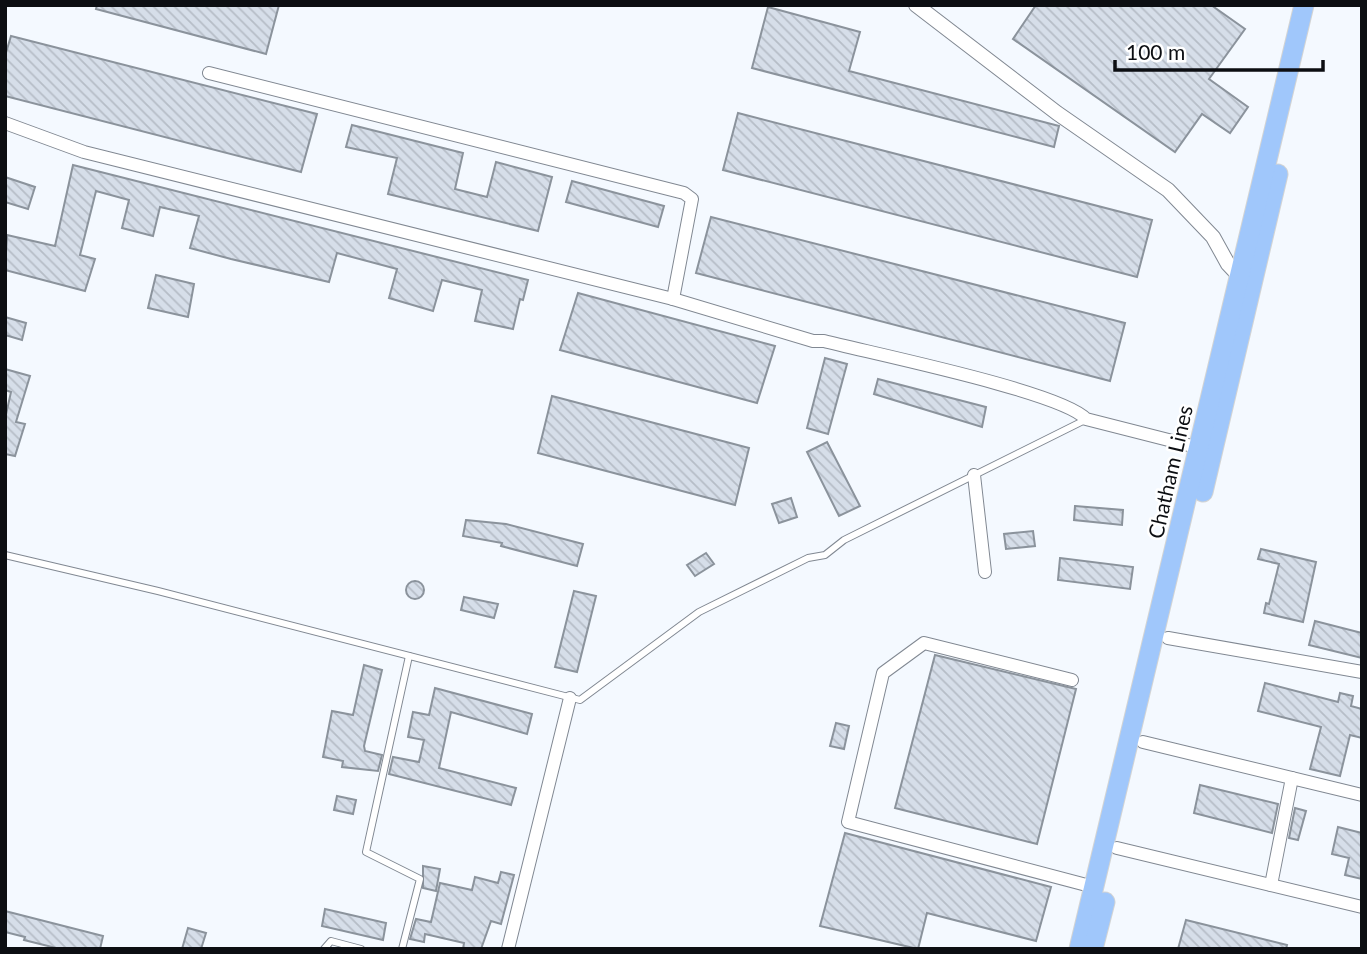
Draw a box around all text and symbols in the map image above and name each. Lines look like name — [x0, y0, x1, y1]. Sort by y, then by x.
scale bar — [1115, 28, 1323, 72]
text: 100 m — [1126, 39, 1185, 64]
street label: Chatham Lines — [1142, 403, 1197, 541]

